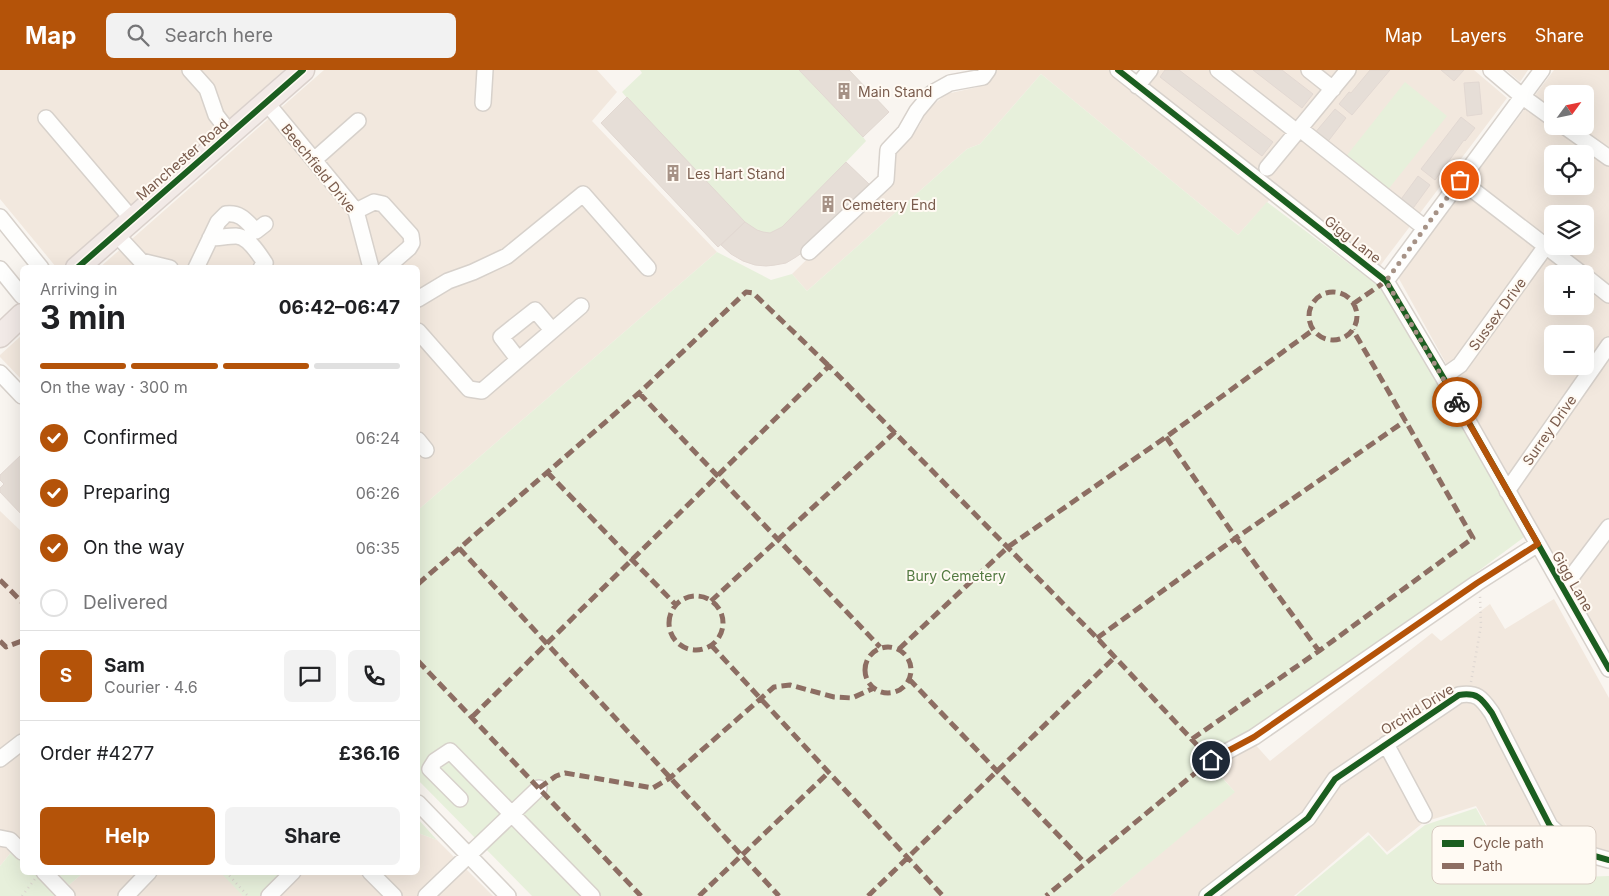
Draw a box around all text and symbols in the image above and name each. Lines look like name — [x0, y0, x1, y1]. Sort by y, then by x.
search box — [106, 13, 456, 58]
text: Map — [25, 21, 76, 50]
icon: search — [124, 21, 152, 49]
text: Search here — [164, 24, 273, 47]
text: Map — [1385, 25, 1422, 46]
text: Layers — [1450, 25, 1507, 46]
text: Share — [1535, 25, 1584, 46]
building icon: Main Stand — [834, 81, 854, 101]
place label: Main Stand — [858, 83, 932, 100]
north arrow — [1544, 85, 1594, 135]
map controls — [1544, 85, 1594, 375]
street label: Manchester Road — [133, 114, 231, 204]
street label: Beechfield Drive — [278, 120, 360, 216]
button: locate — [1544, 145, 1594, 195]
pin — [1439, 159, 1481, 201]
building icon: Les Hart Stand — [663, 163, 683, 183]
place label: Les Hart Stand — [687, 165, 785, 182]
icon: bag — [1446, 166, 1474, 194]
building icon: Cemetery End — [818, 194, 838, 214]
place label: Cemetery End — [842, 196, 936, 213]
button: layers — [1544, 205, 1594, 255]
street label: Gigg Lane — [1321, 212, 1385, 266]
button: + — [1544, 265, 1594, 315]
street label: Sussex Drive — [1465, 274, 1529, 354]
text: Arriving in — [40, 279, 117, 299]
text: 06:42–06:47 — [279, 296, 400, 319]
text: 3 min — [40, 298, 126, 337]
button: − — [1544, 325, 1594, 375]
text: On the way · 300 m — [40, 377, 188, 397]
courier — [1432, 377, 1482, 427]
icon: bike — [1443, 388, 1471, 416]
street label: Surrey Drive — [1518, 391, 1580, 469]
icon: check — [40, 424, 68, 452]
text: Confirmed — [83, 426, 178, 449]
text: 06:24 — [356, 428, 400, 448]
icon: check — [40, 479, 68, 507]
text: Preparing — [83, 481, 170, 504]
text: 06:26 — [356, 483, 400, 503]
icon: check — [40, 534, 68, 562]
text: On the way — [83, 536, 185, 559]
text: 06:35 — [356, 538, 400, 558]
street label: Gigg Lane — [1549, 548, 1597, 614]
park label: Bury Cemetery — [906, 567, 1006, 584]
text: Delivered — [83, 591, 168, 614]
button: chat — [284, 650, 336, 702]
button: phone — [348, 650, 400, 702]
text: Sam — [104, 654, 145, 677]
text: S — [60, 664, 72, 687]
text: Courier · 4.6 — [104, 677, 198, 697]
street label: Orchid Drive — [1377, 680, 1457, 738]
pin — [1190, 739, 1232, 781]
text: Order #4277 — [40, 742, 154, 765]
text: £36.16 — [339, 742, 400, 765]
icon: home — [1197, 746, 1225, 774]
button: Help — [40, 807, 215, 865]
button: Share — [225, 807, 400, 865]
legend — [1432, 826, 1596, 884]
text: Cycle path — [1473, 834, 1544, 851]
text: Path — [1473, 857, 1503, 874]

